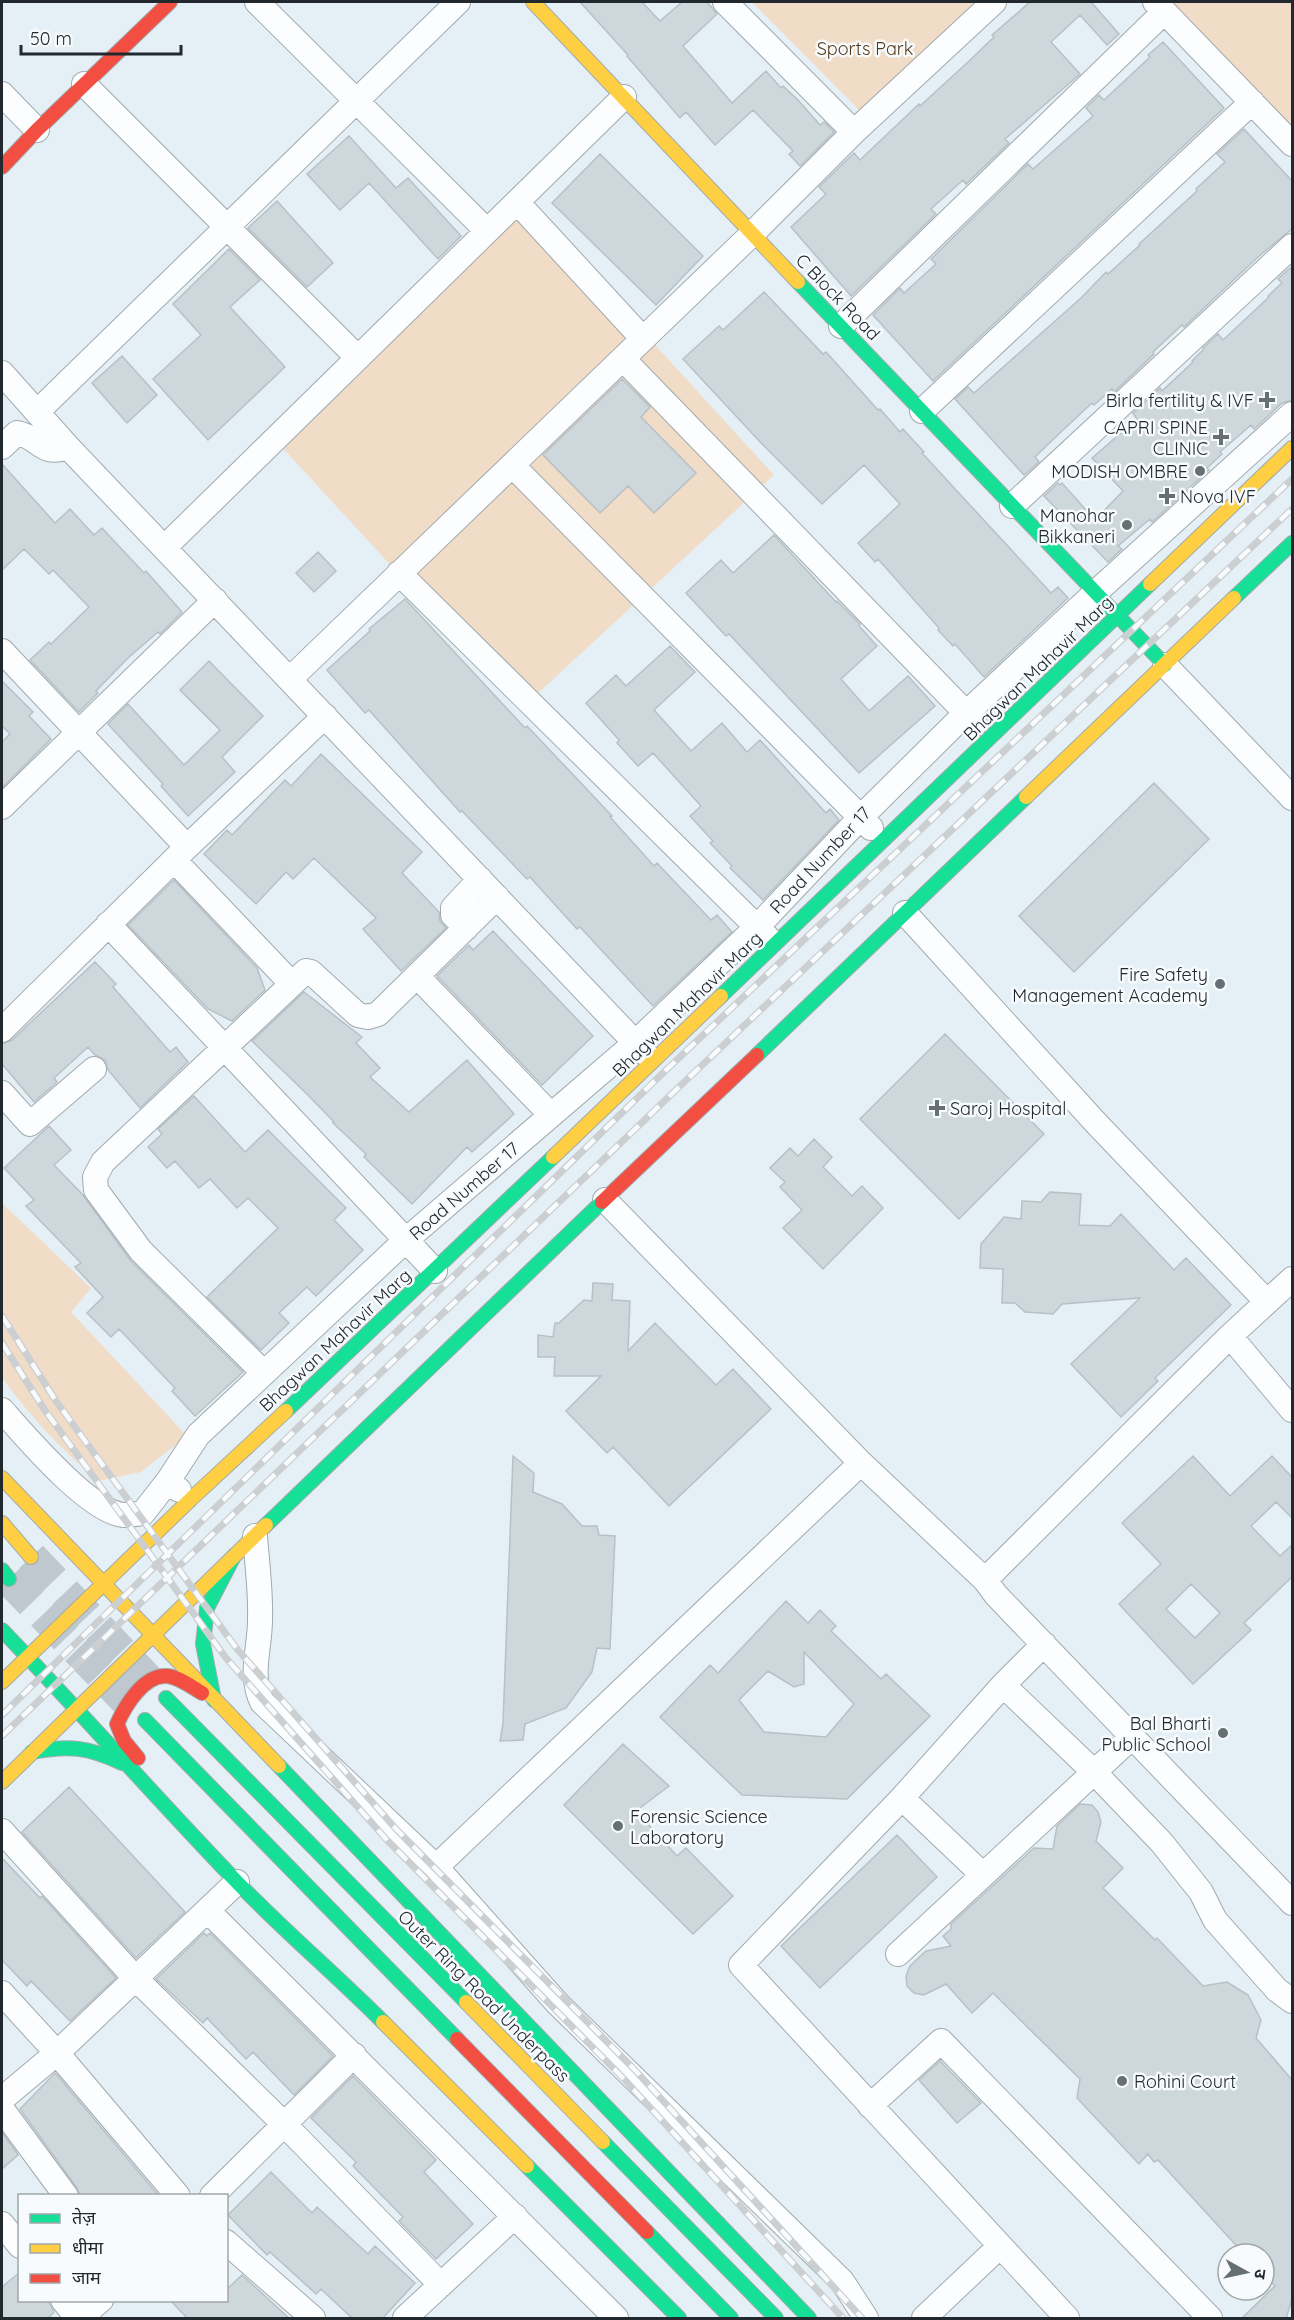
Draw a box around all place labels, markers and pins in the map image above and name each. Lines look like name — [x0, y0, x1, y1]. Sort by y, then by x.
place label: Birla fertility & IVF — [1106, 389, 1254, 412]
marker: Birla fertility & IVF — [1258, 391, 1276, 409]
place label: CAPRI SPINE CLINIC — [1104, 416, 1208, 460]
marker: CAPRI SPINE CLINIC — [1212, 428, 1230, 446]
place label: MODISH OMBRE — [1051, 460, 1188, 483]
marker: MODISH OMBRE — [1193, 464, 1207, 478]
place label: Nova IVF — [1180, 485, 1256, 508]
marker: Nova IVF — [1158, 487, 1176, 505]
place label: Manohar Bikkaneri — [1038, 504, 1115, 548]
marker: Manohar Bikkaneri — [1120, 518, 1134, 532]
place label: Fire Safety Management Academy — [1012, 963, 1208, 1007]
marker: Fire Safety Management Academy — [1213, 977, 1227, 991]
place label: Saroj Hospital — [950, 1097, 1066, 1120]
marker: Saroj Hospital — [928, 1099, 946, 1117]
place label: Bal Bharti Public School — [1101, 1712, 1211, 1756]
marker: Bal Bharti Public School — [1216, 1726, 1230, 1740]
place label: Forensic Science Laboratory — [630, 1805, 768, 1849]
marker: Forensic Science Laboratory — [611, 1819, 625, 1833]
place label: Rohini Court — [1134, 2070, 1236, 2093]
marker: Rohini Court — [1115, 2074, 1129, 2088]

